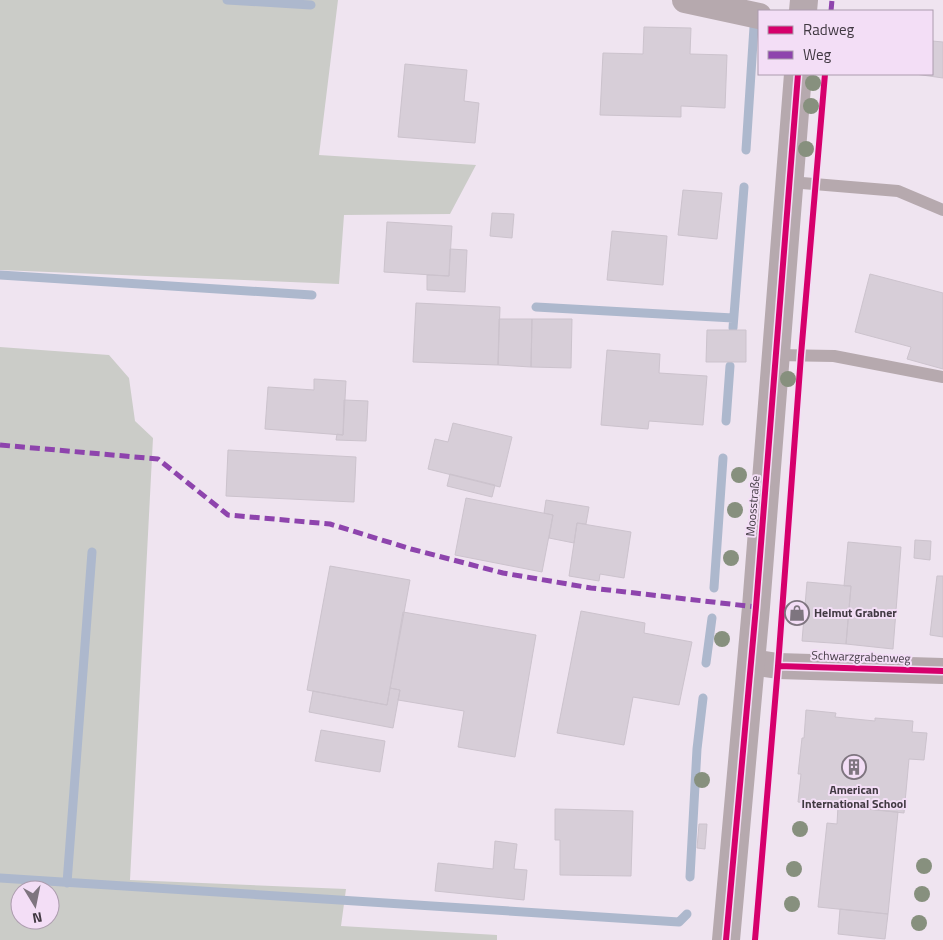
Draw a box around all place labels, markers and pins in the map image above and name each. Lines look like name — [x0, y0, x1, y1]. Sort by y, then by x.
shop icon: Helmut Grabner — [784, 600, 810, 626]
place label: Helmut Grabner — [814, 603, 897, 622]
building icon: American International School — [841, 754, 867, 780]
place label: American International School — [802, 780, 906, 813]

